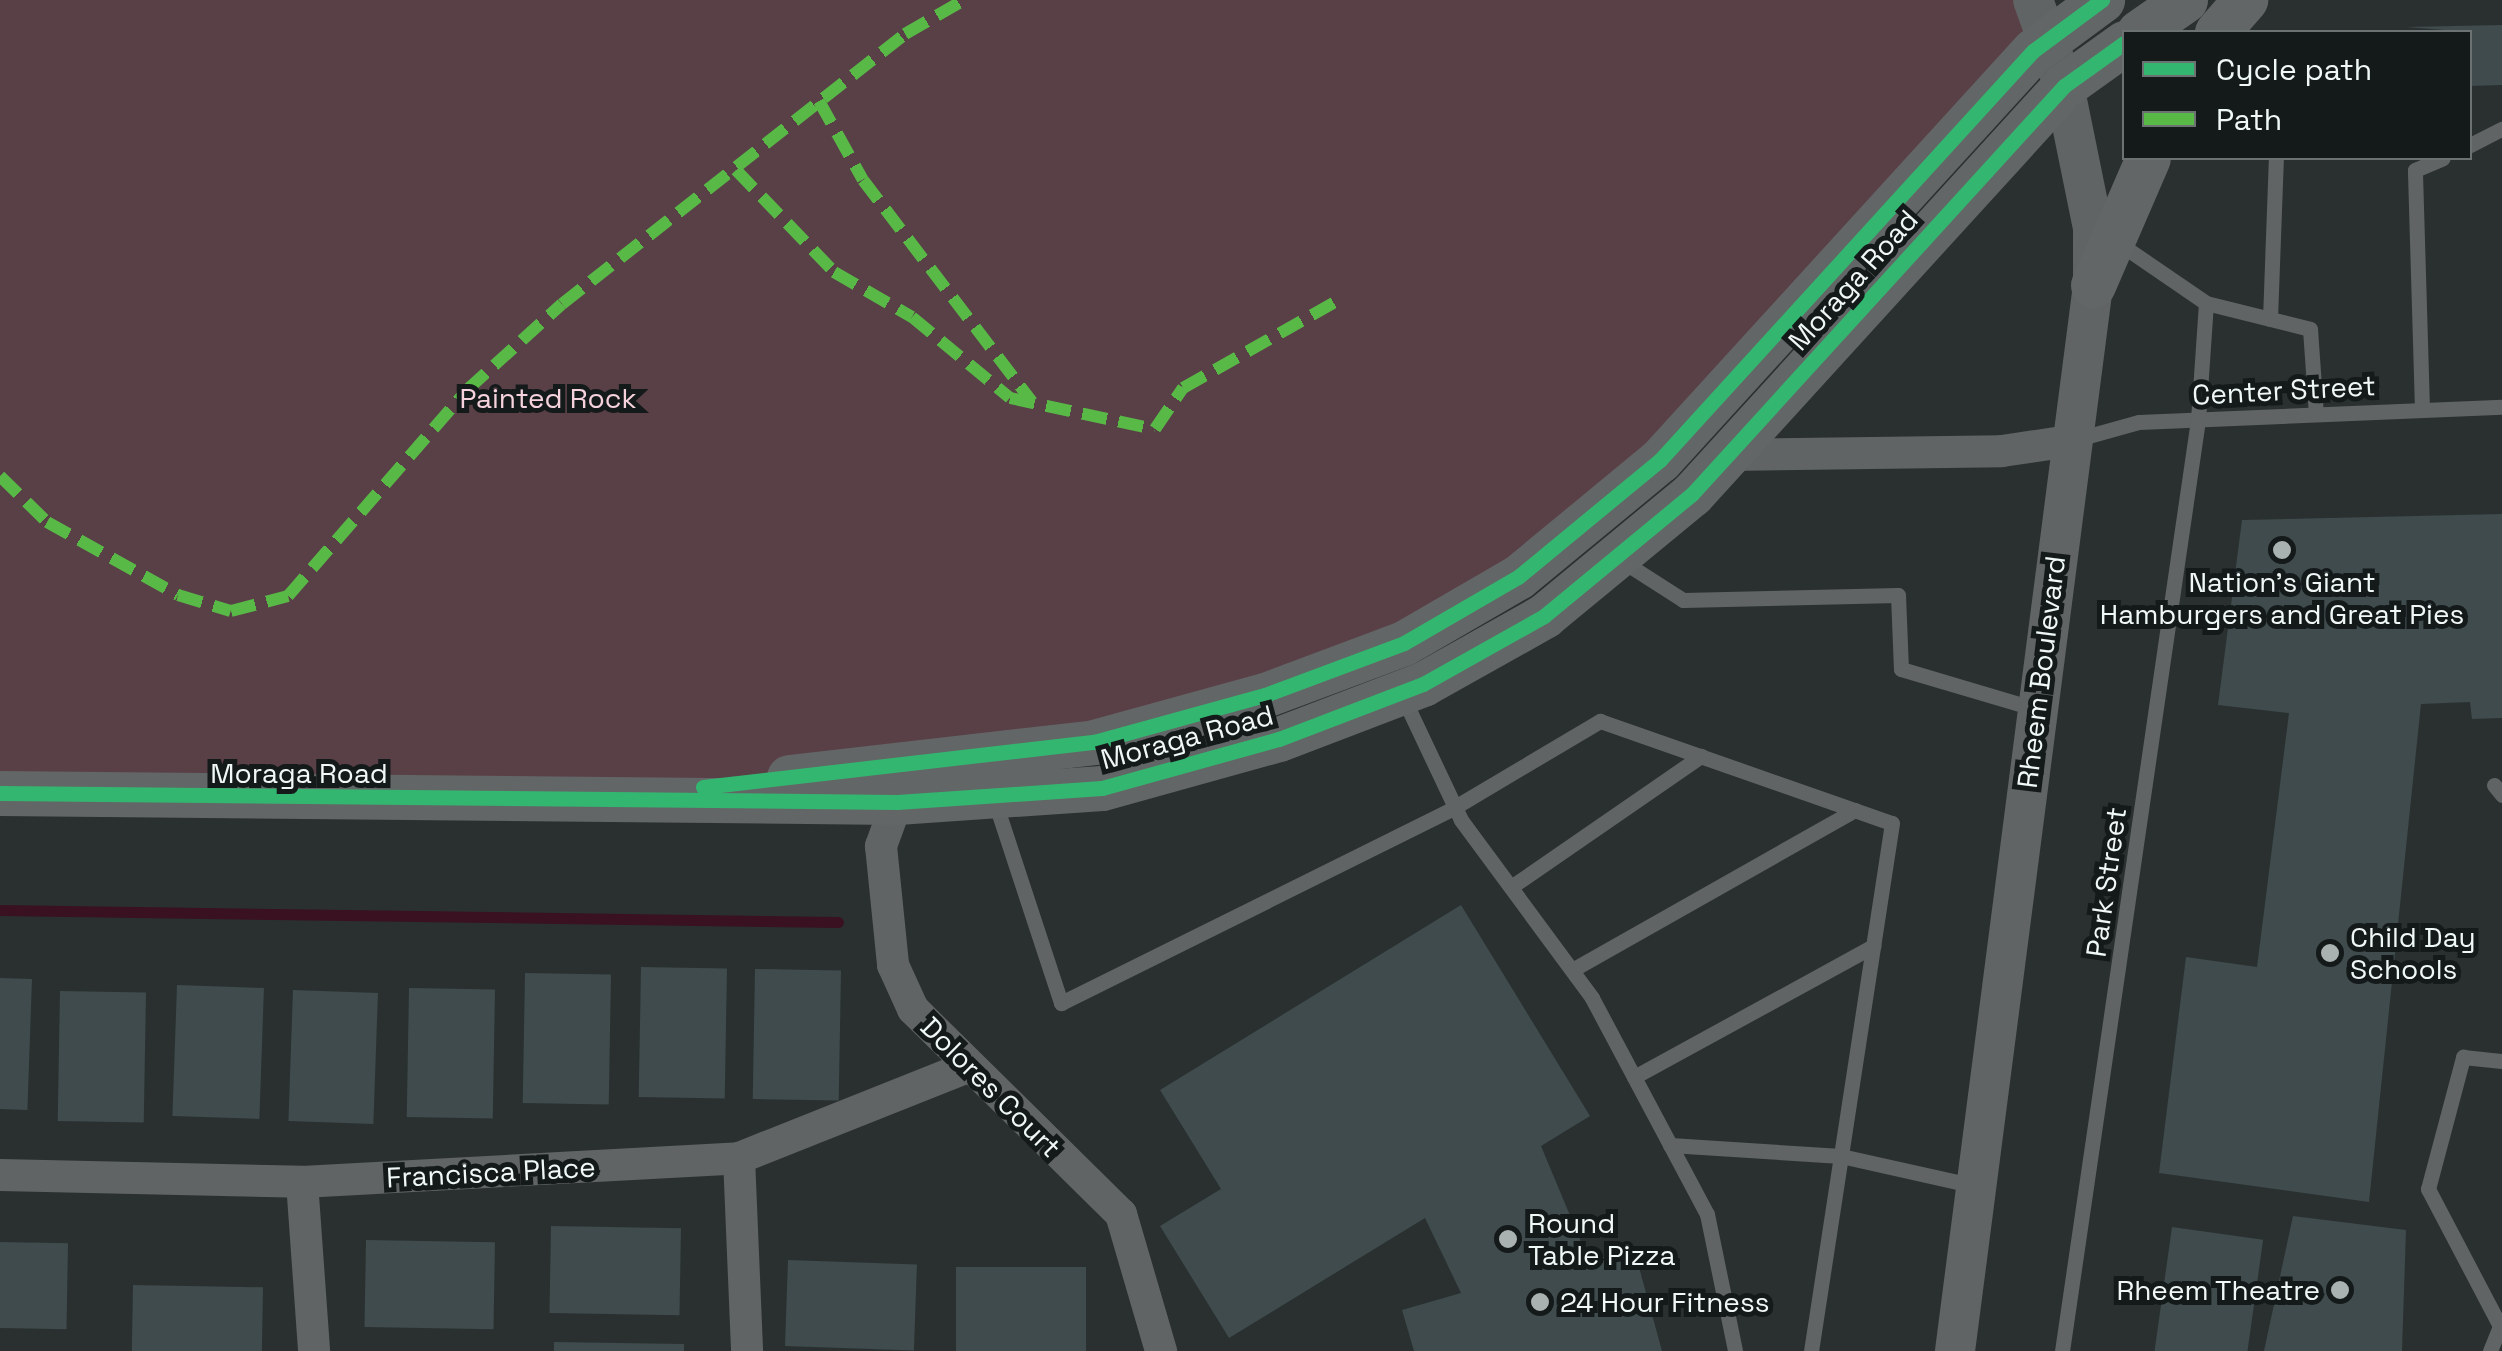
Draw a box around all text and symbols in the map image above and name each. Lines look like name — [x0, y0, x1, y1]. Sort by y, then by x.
legend — [2122, 30, 2472, 160]
text: Cycle path — [2216, 50, 2372, 89]
text: Path — [2216, 100, 2282, 139]
street label: Moraga Road — [1781, 203, 1925, 357]
street label: Center Street — [2191, 368, 2377, 412]
park label: Painted Rock — [459, 381, 637, 415]
marker: Nation's Giant Hamburgers and Great Pies — [2271, 539, 2293, 561]
street label: Rheem Boulevard — [2010, 554, 2072, 790]
place label: Nation's Giant Hamburgers and Great Pies — [2100, 565, 2464, 631]
street label: Moraga Road — [1097, 698, 1277, 776]
street label: Moraga Road — [210, 756, 388, 790]
street label: Park Street — [2079, 805, 2133, 959]
place label: Child Day Schools — [2350, 920, 2476, 986]
marker: Child Day Schools — [2319, 942, 2341, 964]
street label: Dolores Court — [914, 1010, 1068, 1164]
street label: Francisca Place — [385, 1150, 597, 1194]
place label: Round Table Pizza — [1528, 1206, 1676, 1272]
marker: Round Table Pizza — [1497, 1228, 1519, 1250]
place label: Rheem Theatre — [2116, 1273, 2320, 1307]
marker: Rheem Theatre — [2329, 1279, 2351, 1301]
place label: 24 Hour Fitness — [1560, 1285, 1769, 1319]
marker: 24 Hour Fitness — [1529, 1291, 1551, 1313]

